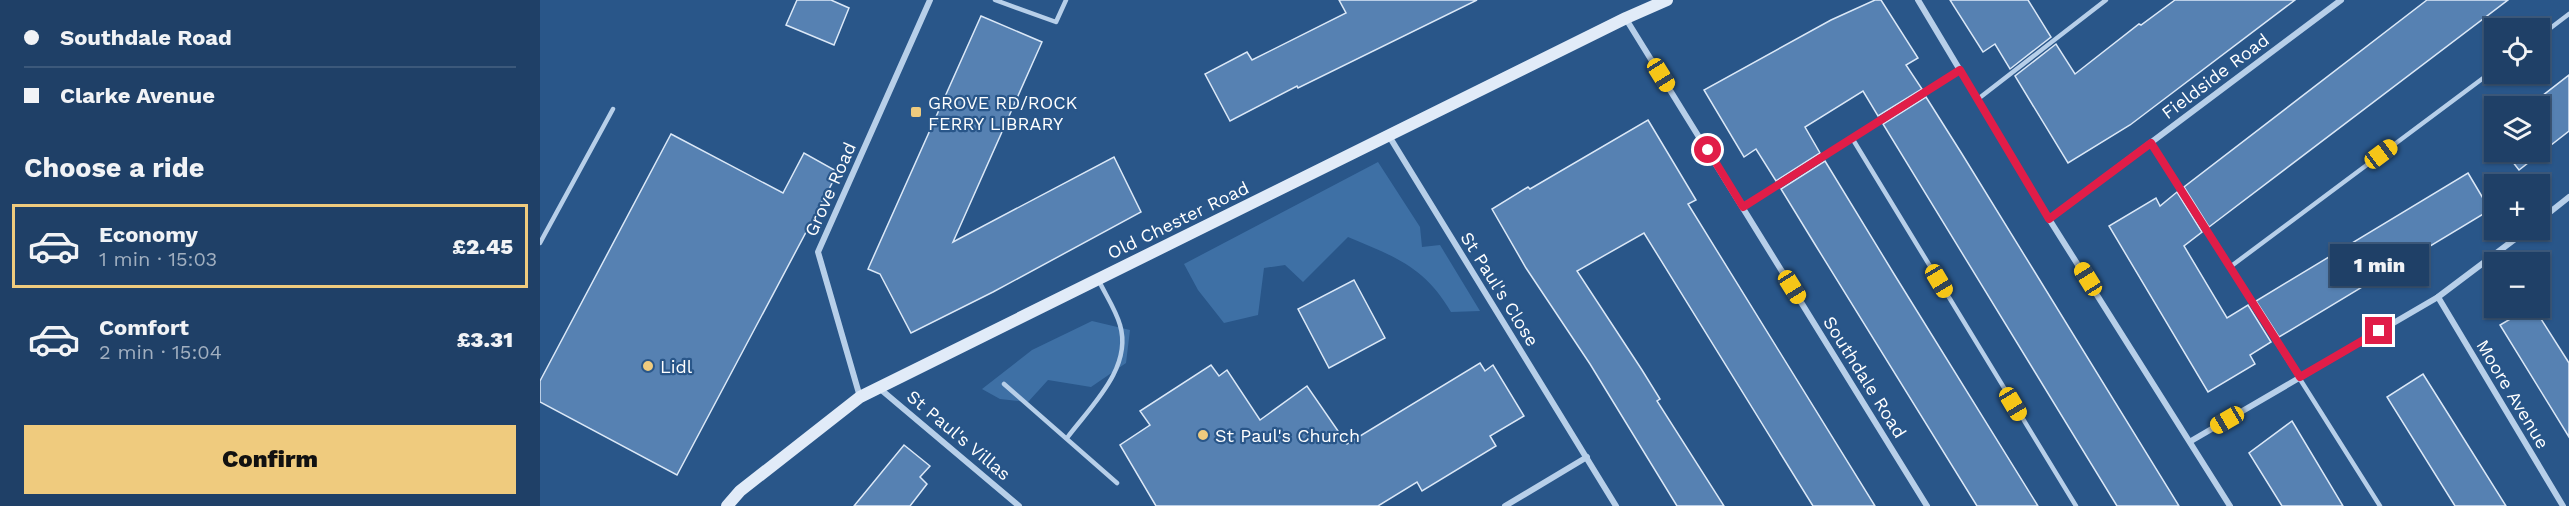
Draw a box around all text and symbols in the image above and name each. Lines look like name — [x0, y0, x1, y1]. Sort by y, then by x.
map controls — [2484, 18, 2550, 318]
button: locate — [2484, 18, 2550, 84]
text: Southdale Road — [60, 25, 232, 50]
street label: Fieldside Road — [2157, 29, 2273, 123]
car — [1644, 55, 1678, 95]
text: Clarke Avenue — [60, 83, 215, 108]
place label: GROVE RD/ROCK FERRY LIBRARY — [928, 92, 1078, 134]
button: layers — [2484, 96, 2550, 162]
marker: GROVE RD/ROCK FERRY LIBRARY — [909, 105, 923, 119]
route start — [1694, 136, 1721, 163]
car — [2361, 136, 2401, 172]
street label: Grove Road — [800, 139, 860, 239]
text: Choose a ride — [24, 152, 204, 184]
button: + — [2484, 174, 2550, 240]
street label: Old Chester Road — [1104, 177, 1252, 263]
icon: car — [27, 219, 81, 273]
text: Economy — [99, 222, 198, 247]
street label: St Paul's Close — [1456, 228, 1544, 350]
text: £2.45 — [452, 234, 513, 259]
callout: 1 min — [2330, 244, 2428, 286]
text: 1 min · 15:03 — [99, 247, 217, 271]
button: − — [2484, 252, 2550, 318]
text: 1 min — [2354, 253, 2405, 277]
car — [2071, 259, 2105, 299]
car — [1922, 261, 1956, 301]
car — [1775, 267, 1809, 307]
icon: car — [27, 312, 81, 366]
street label: Southdale Road — [1819, 312, 1911, 442]
text: Comfort — [99, 315, 189, 340]
route end — [2365, 317, 2392, 344]
text: £3.31 — [457, 327, 513, 352]
street label: Moore Avenue — [2472, 336, 2554, 452]
text: 2 min · 15:04 — [99, 340, 222, 364]
place label: Lidl — [660, 356, 693, 377]
marker: Lidl — [641, 359, 655, 373]
car — [1996, 384, 2030, 424]
street label: St Paul's Villas — [903, 386, 1015, 484]
car — [2207, 403, 2247, 437]
button: Confirm — [24, 425, 516, 494]
place label: St Paul's Church — [1215, 425, 1360, 446]
marker: St Paul's Church — [1196, 428, 1210, 442]

